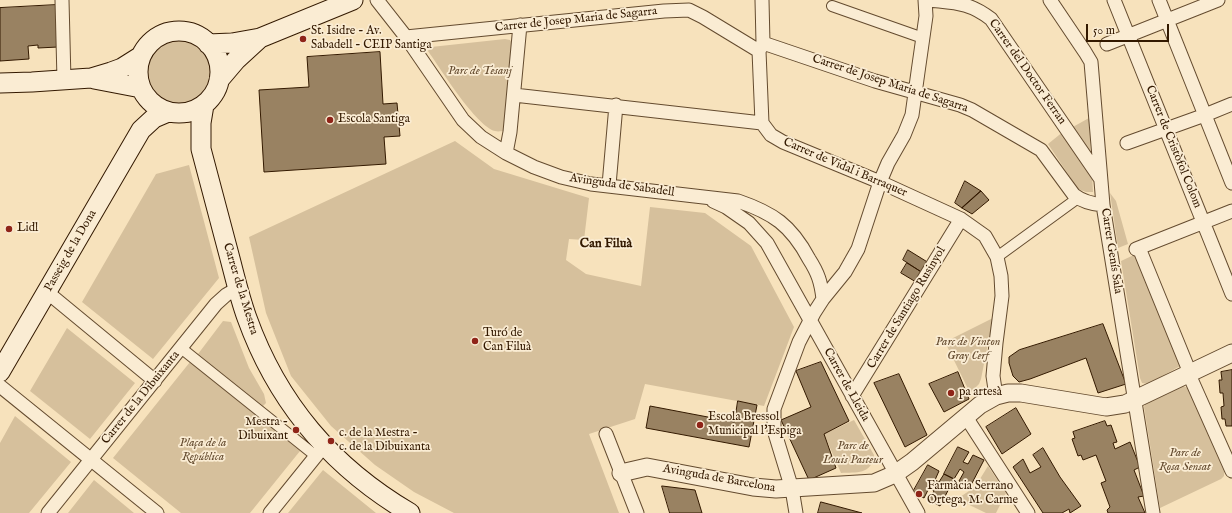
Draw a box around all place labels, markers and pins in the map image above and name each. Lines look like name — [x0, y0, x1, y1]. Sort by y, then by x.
place label: St. Isidre - Av. Sabadell - CEIP Santiga — [311, 25, 432, 53]
marker: St. Isidre - Av. Sabadell - CEIP Santiga — [298, 34, 308, 44]
place label: Escola Santiga — [338, 113, 410, 127]
marker: Escola Santiga — [325, 115, 335, 125]
place label: Lidl — [17, 222, 38, 236]
marker: Lidl — [4, 224, 14, 234]
place label: Turó de Can Filuà — [483, 327, 531, 355]
marker: Turó de Can Filuà — [470, 336, 480, 346]
place label: pa artesà — [959, 386, 1002, 400]
marker: pa artesà — [946, 388, 956, 398]
place label: Escola Bressol Municipal l'Espiga — [708, 411, 801, 439]
place label: Mestra - Dibuixant — [238, 416, 288, 444]
marker: Escola Bressol Municipal l'Espiga — [695, 420, 705, 430]
marker: Mestra - Dibuixant — [291, 425, 301, 435]
place label: c. de la Mestra - c. de la Dibuixanta — [339, 427, 430, 455]
marker: c. de la Mestra - c. de la Dibuixanta — [326, 436, 336, 446]
place label: Farmàcia Serrano Ortega, M. Carme — [927, 480, 1018, 508]
marker: Farmàcia Serrano Ortega, M. Carme — [914, 489, 924, 499]

